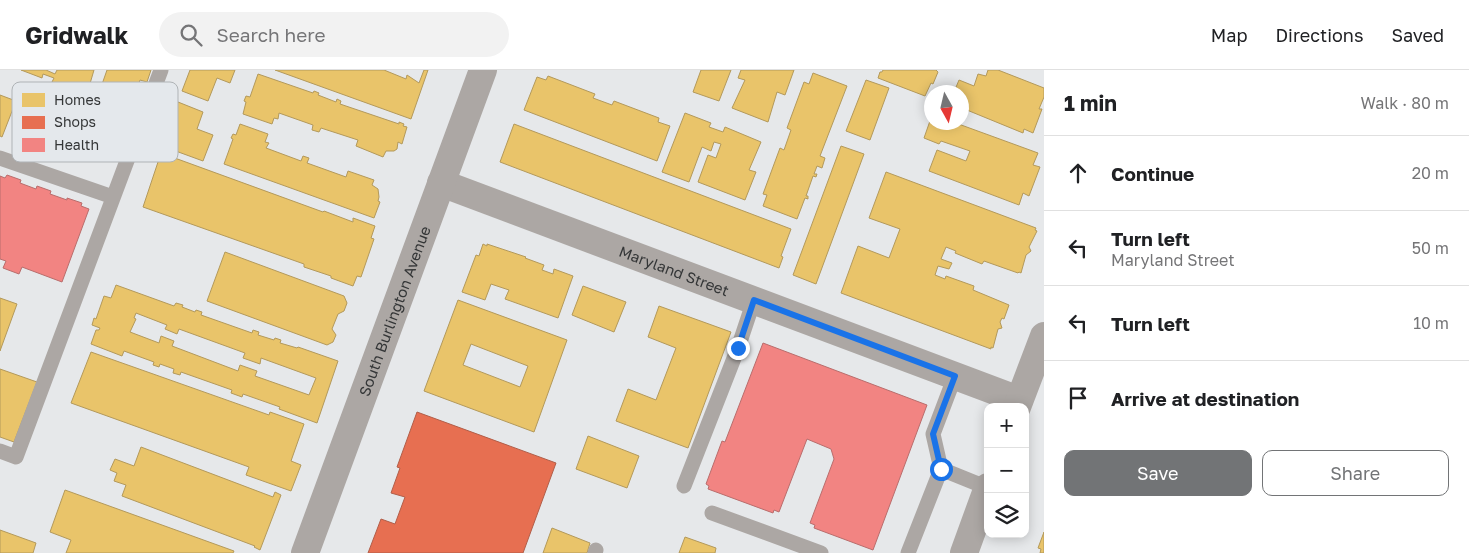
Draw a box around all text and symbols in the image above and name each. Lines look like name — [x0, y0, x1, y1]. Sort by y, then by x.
search box — [159, 12, 509, 57]
text: Gridwalk — [25, 20, 129, 49]
icon: search — [177, 21, 205, 49]
text: Search here — [217, 23, 325, 46]
text: Map — [1211, 24, 1247, 46]
text: Directions — [1275, 24, 1363, 46]
text: Saved — [1391, 24, 1444, 46]
legend — [12, 82, 178, 162]
north arrow — [924, 85, 969, 130]
text: 1 min — [1064, 90, 1117, 116]
text: Homes — [54, 91, 101, 108]
text: Walk · 80 m — [1360, 93, 1449, 113]
text: Shops — [54, 113, 96, 130]
text: Health — [54, 136, 99, 153]
icon: ahead — [1064, 159, 1092, 187]
text: Continue — [1111, 162, 1194, 185]
text: 20 m — [1412, 163, 1449, 183]
street label: South Burlington Avenue — [355, 223, 434, 398]
text: Turn left — [1111, 227, 1190, 250]
icon: left — [1064, 234, 1092, 262]
text: 50 m — [1412, 238, 1449, 258]
street label: Maryland Street — [617, 242, 732, 299]
text: Maryland Street — [1111, 250, 1235, 270]
icon: left — [1064, 309, 1092, 337]
text: Turn left — [1111, 312, 1190, 335]
text: 10 m — [1413, 313, 1449, 333]
route end — [727, 337, 750, 360]
icon: arrive — [1064, 384, 1092, 412]
text: Arrive at destination — [1111, 387, 1299, 410]
map controls — [984, 403, 1029, 538]
button: + — [984, 403, 1029, 448]
button: − — [984, 448, 1029, 493]
button: Save — [1064, 450, 1252, 496]
button: Share — [1262, 450, 1449, 496]
route start — [930, 458, 953, 481]
button: layers — [984, 493, 1029, 538]

